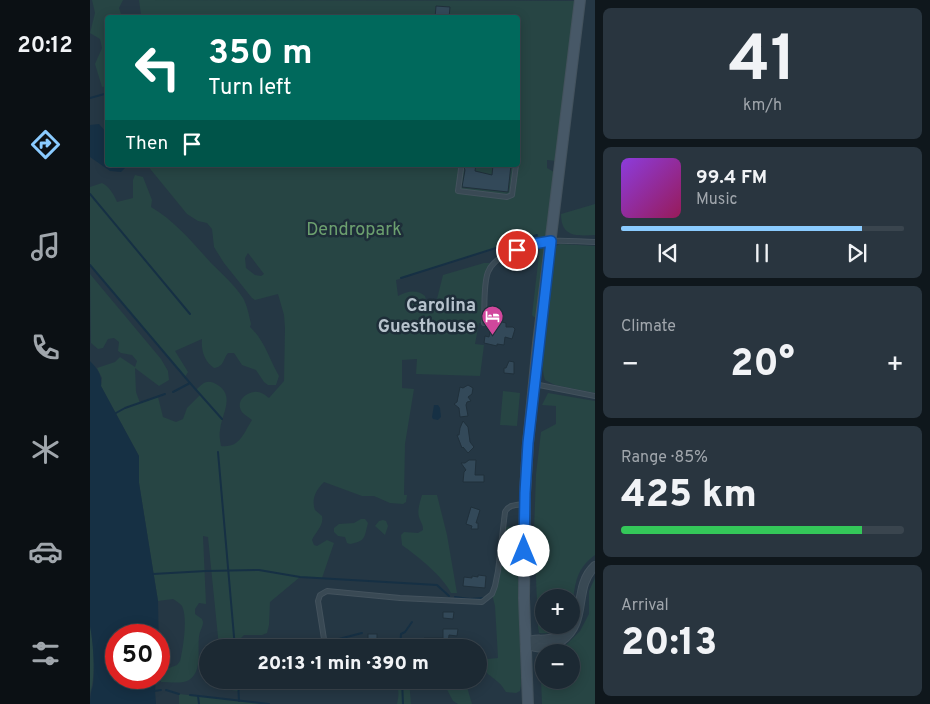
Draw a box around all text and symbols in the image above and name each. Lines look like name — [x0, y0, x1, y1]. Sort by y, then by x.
text: 41 — [729, 22, 796, 104]
text: 350 m — [208, 32, 313, 76]
text: 20:12 — [17, 33, 73, 60]
icon: left — [125, 35, 190, 100]
text: Turn left — [208, 75, 291, 102]
text: km/h — [743, 96, 782, 116]
icon: directions — [28, 127, 63, 162]
icon: arrive — [178, 130, 206, 158]
text: Then — [125, 132, 168, 156]
text: 99.4 FM — [696, 166, 767, 190]
text: Music — [696, 190, 737, 210]
park label: Dendropark — [306, 219, 402, 242]
icon: music — [28, 229, 63, 264]
pin — [496, 229, 538, 271]
icon: arrive — [503, 236, 531, 264]
icon: previous — [654, 239, 682, 267]
icon: pause — [748, 239, 776, 267]
icon: next — [843, 239, 871, 267]
place label: Carolina Guesthouse — [378, 295, 476, 339]
hotel icon: Carolina Guesthouse — [480, 304, 504, 335]
text: Climate — [621, 317, 676, 337]
icon: phone — [28, 330, 63, 365]
text: 20° — [730, 341, 795, 390]
text: − — [621, 348, 639, 384]
text: + — [886, 348, 904, 384]
icon: climate — [28, 432, 63, 467]
text: Range · 85% — [621, 448, 708, 468]
text: 425 km — [621, 472, 757, 521]
position arrow — [497, 524, 549, 576]
icon: car — [28, 534, 63, 569]
map controls — [535, 589, 580, 689]
button: + — [535, 589, 580, 634]
text: Arrival — [621, 596, 669, 616]
text: 20:13 — [621, 620, 717, 669]
speed limit sign: 50 — [105, 624, 170, 689]
icon: filters — [28, 636, 63, 671]
button: − — [535, 644, 580, 689]
text: 20:13 · 1 min · 390 m — [257, 652, 429, 676]

